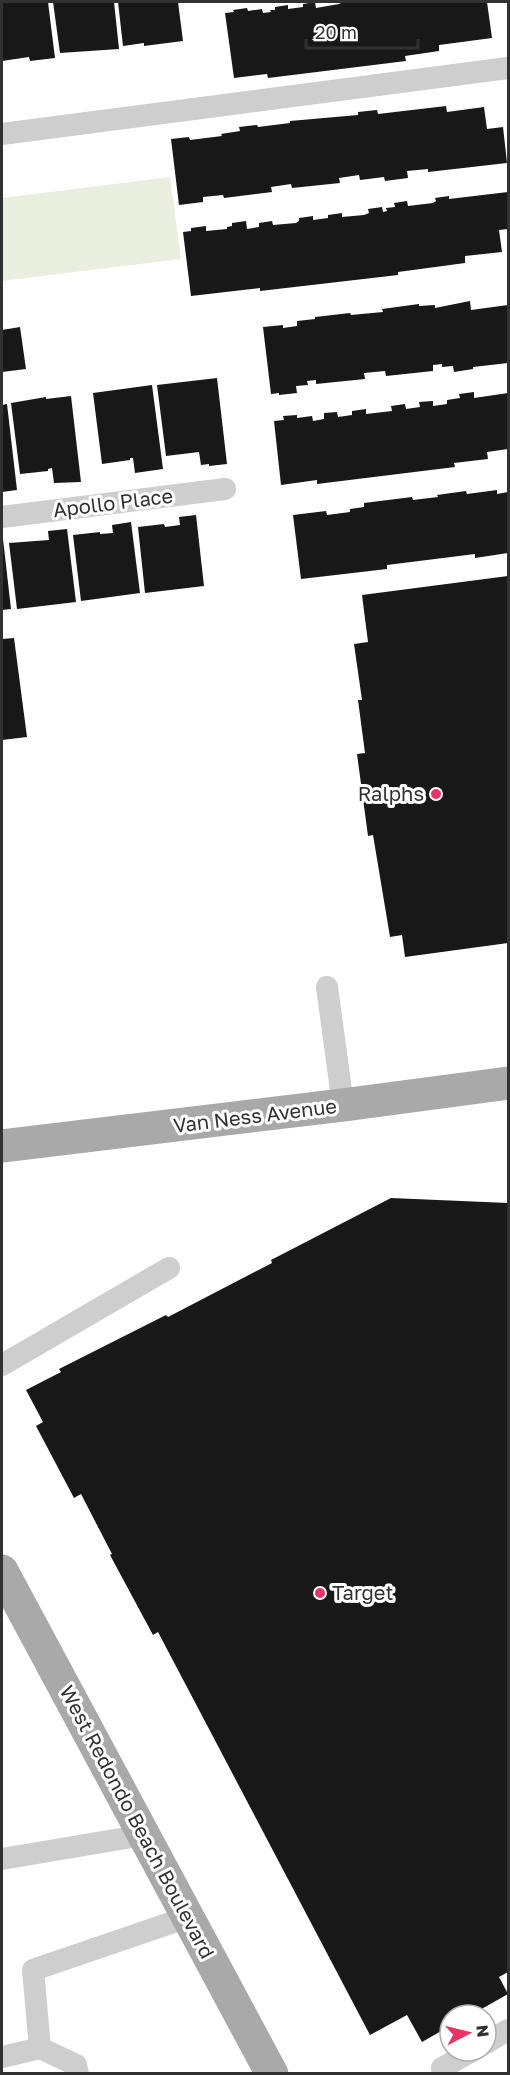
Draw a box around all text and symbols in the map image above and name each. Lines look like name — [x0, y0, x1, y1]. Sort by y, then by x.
scale bar — [306, 12, 418, 50]
text: 20 m — [315, 21, 357, 43]
street label: Apollo Place — [52, 483, 174, 521]
place label: Ralphs — [358, 781, 424, 805]
marker: Ralphs — [429, 787, 443, 801]
street label: Van Ness Avenue — [172, 1093, 338, 1137]
place label: Target — [332, 1580, 393, 1604]
marker: Target — [313, 1586, 327, 1600]
street label: West Redondo Beach Boulevard — [56, 1681, 220, 1962]
north arrow — [438, 2003, 498, 2063]
text: N — [472, 2024, 494, 2038]

